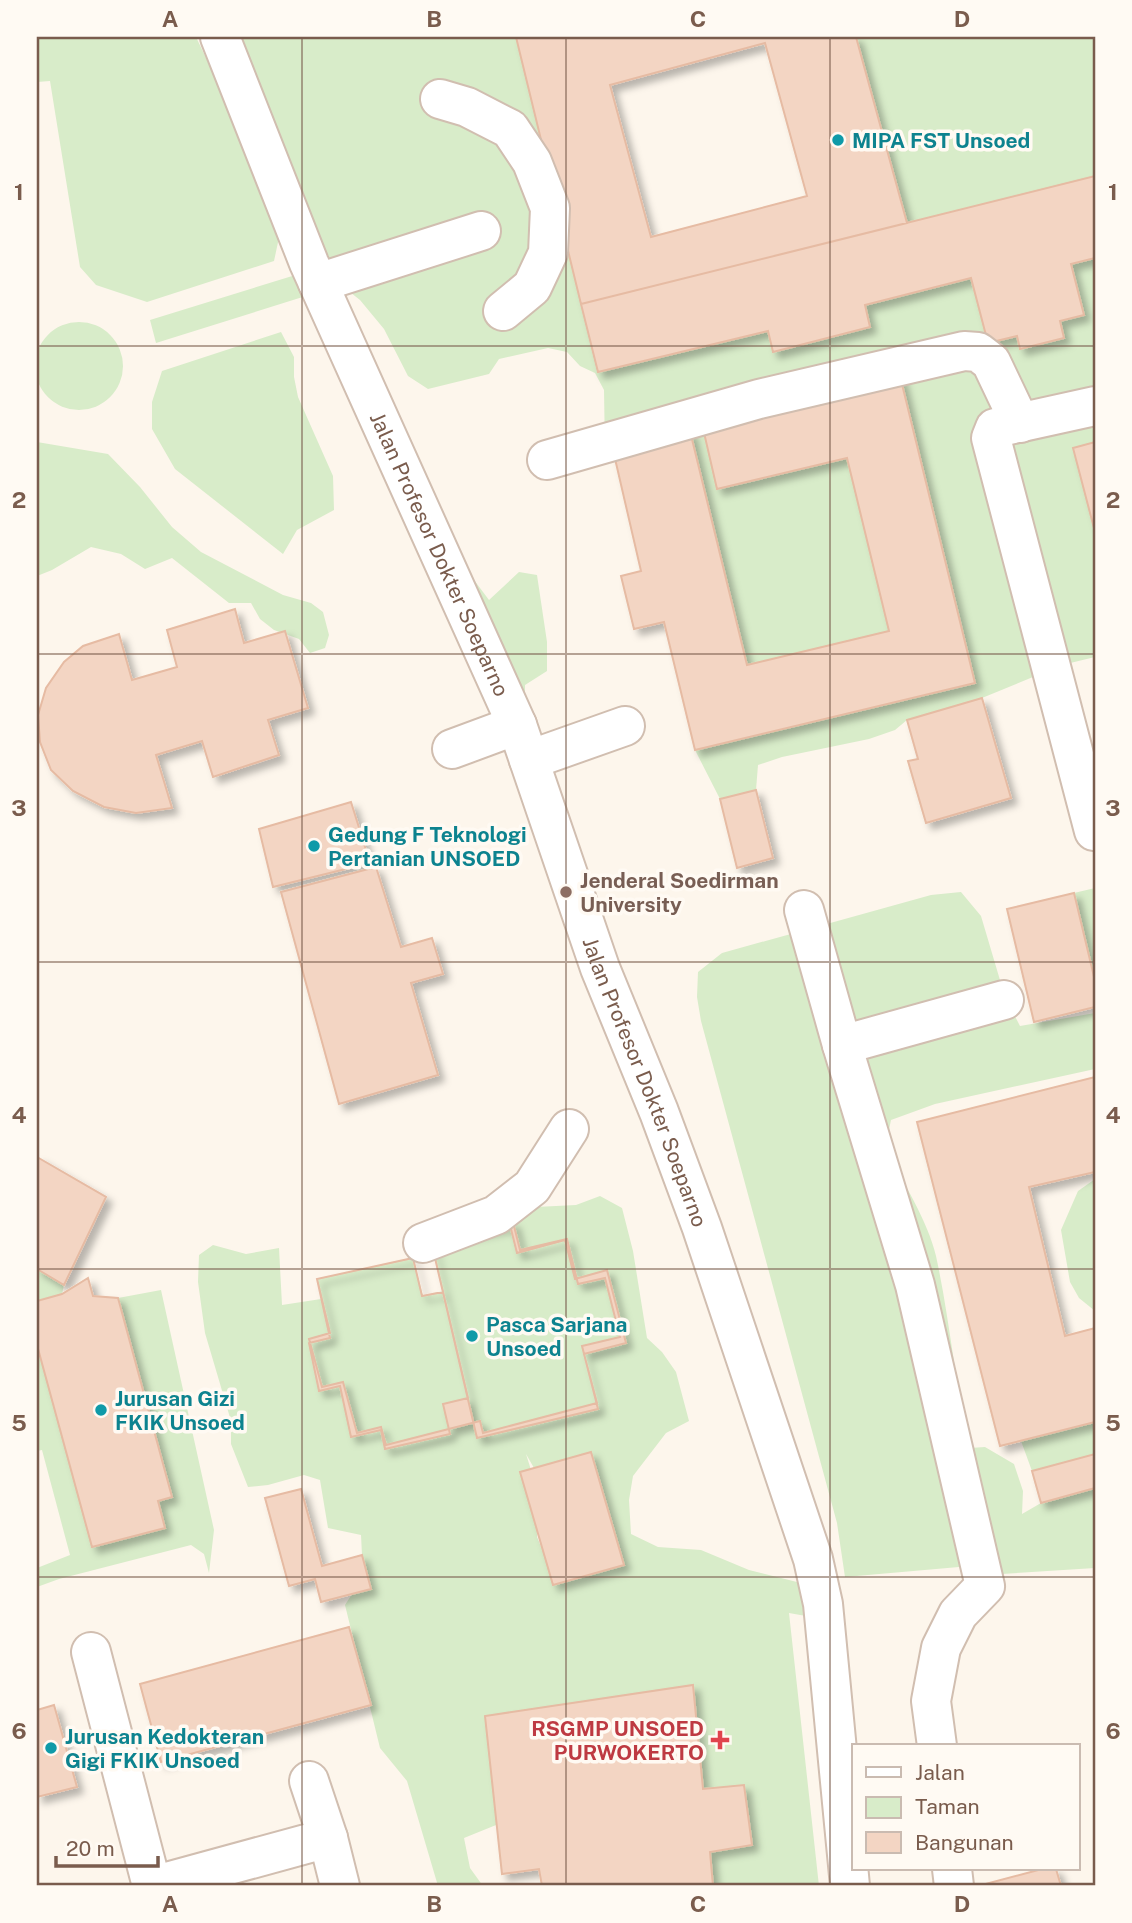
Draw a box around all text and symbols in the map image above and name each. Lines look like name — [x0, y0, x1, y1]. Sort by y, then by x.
text: A — [162, 5, 179, 32]
text: B — [426, 5, 442, 32]
text: C — [690, 5, 706, 32]
text: D — [954, 5, 970, 32]
place label: MIPA FST Unsoed — [852, 128, 1030, 153]
marker: MIPA FST Unsoed — [830, 132, 846, 148]
text: 1 — [14, 178, 24, 205]
text: 1 — [1108, 178, 1118, 205]
street label: Jalan Profesor Dokter Soeparno — [365, 408, 515, 700]
text: 2 — [12, 486, 26, 513]
text: 2 — [1106, 486, 1120, 513]
text: 3 — [11, 794, 27, 821]
text: 3 — [1105, 794, 1121, 821]
place label: Gedung F Teknologi Pertanian UNSOED — [328, 822, 527, 871]
marker: Gedung F Teknologi Pertanian UNSOED — [306, 838, 322, 854]
place label: Jenderal Soedirman University — [580, 868, 779, 917]
marker: Jenderal Soedirman University — [558, 884, 574, 900]
street label: Jalan Profesor Dokter Soeparno — [578, 934, 713, 1230]
text: 4 — [11, 1101, 27, 1128]
text: 4 — [1105, 1101, 1121, 1128]
place label: Pasca Sarjana Unsoed — [486, 1312, 628, 1361]
marker: Pasca Sarjana Unsoed — [464, 1328, 480, 1344]
place label: Jurusan Gizi FKIK Unsoed — [115, 1386, 245, 1435]
marker: Jurusan Gizi FKIK Unsoed — [93, 1402, 109, 1418]
text: 5 — [11, 1409, 27, 1436]
text: 5 — [1105, 1409, 1121, 1436]
place label: RSGMP UNSOED PURWOKERTO — [531, 1716, 704, 1765]
text: 6 — [11, 1717, 27, 1744]
text: 6 — [1105, 1717, 1121, 1744]
place label: Jurusan Kedokteran Gigi FKIK Unsoed — [65, 1724, 264, 1773]
marker: RSGMP UNSOED PURWOKERTO — [710, 1730, 730, 1750]
marker: Jurusan Kedokteran Gigi FKIK Unsoed — [43, 1740, 59, 1756]
legend — [852, 1744, 1080, 1870]
text: Jalan — [915, 1760, 965, 1785]
text: Taman — [915, 1794, 980, 1819]
scale bar — [56, 1825, 158, 1869]
text: Bangunan — [915, 1830, 1014, 1855]
text: 20 m — [66, 1836, 115, 1861]
text: A — [162, 1890, 179, 1917]
text: B — [426, 1890, 442, 1917]
text: C — [690, 1890, 706, 1917]
text: D — [954, 1890, 970, 1917]

